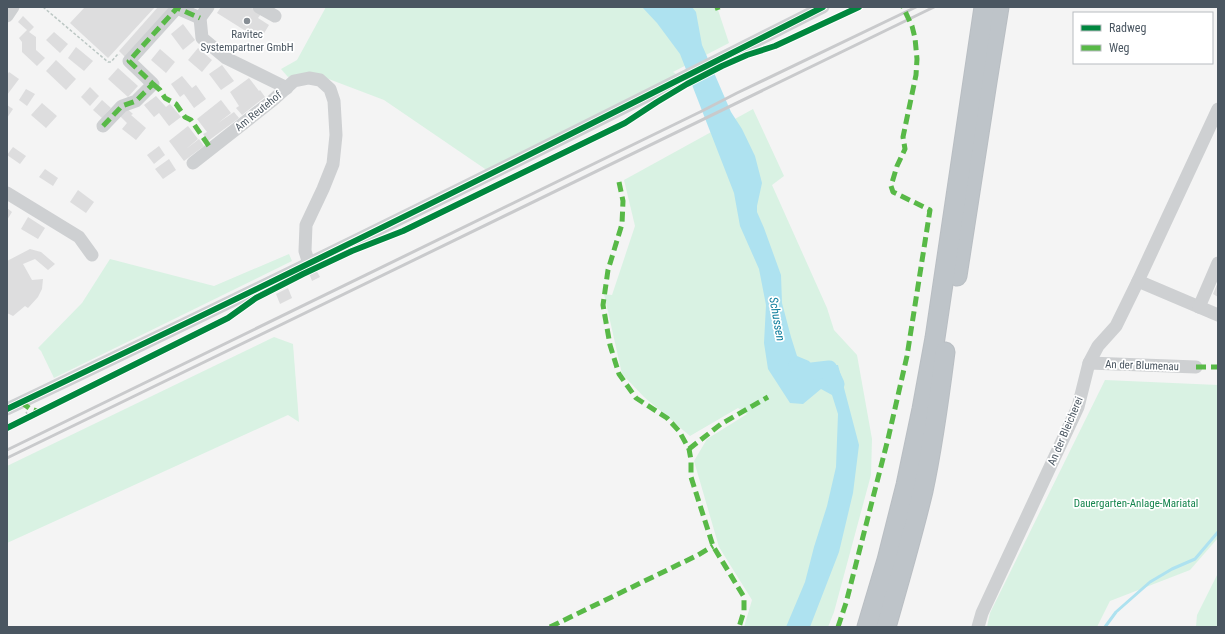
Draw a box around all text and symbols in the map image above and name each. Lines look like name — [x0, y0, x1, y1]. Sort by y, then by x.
legend — [1073, 12, 1213, 64]
marker: Ravitec Systempartner GmbH — [242, 16, 252, 26]
text: Radweg — [1109, 21, 1146, 35]
place label: Ravitec Systempartner GmbH — [201, 28, 293, 54]
text: Weg — [1109, 41, 1130, 55]
street label: Am Reutehof — [232, 88, 285, 134]
water label: Schussen — [766, 296, 788, 342]
street label: An der Blumenau — [1105, 358, 1179, 373]
street label: An der Bleicherei — [1045, 395, 1086, 468]
park label: Dauergarten-Anlage-Mariatal — [1074, 497, 1198, 510]

